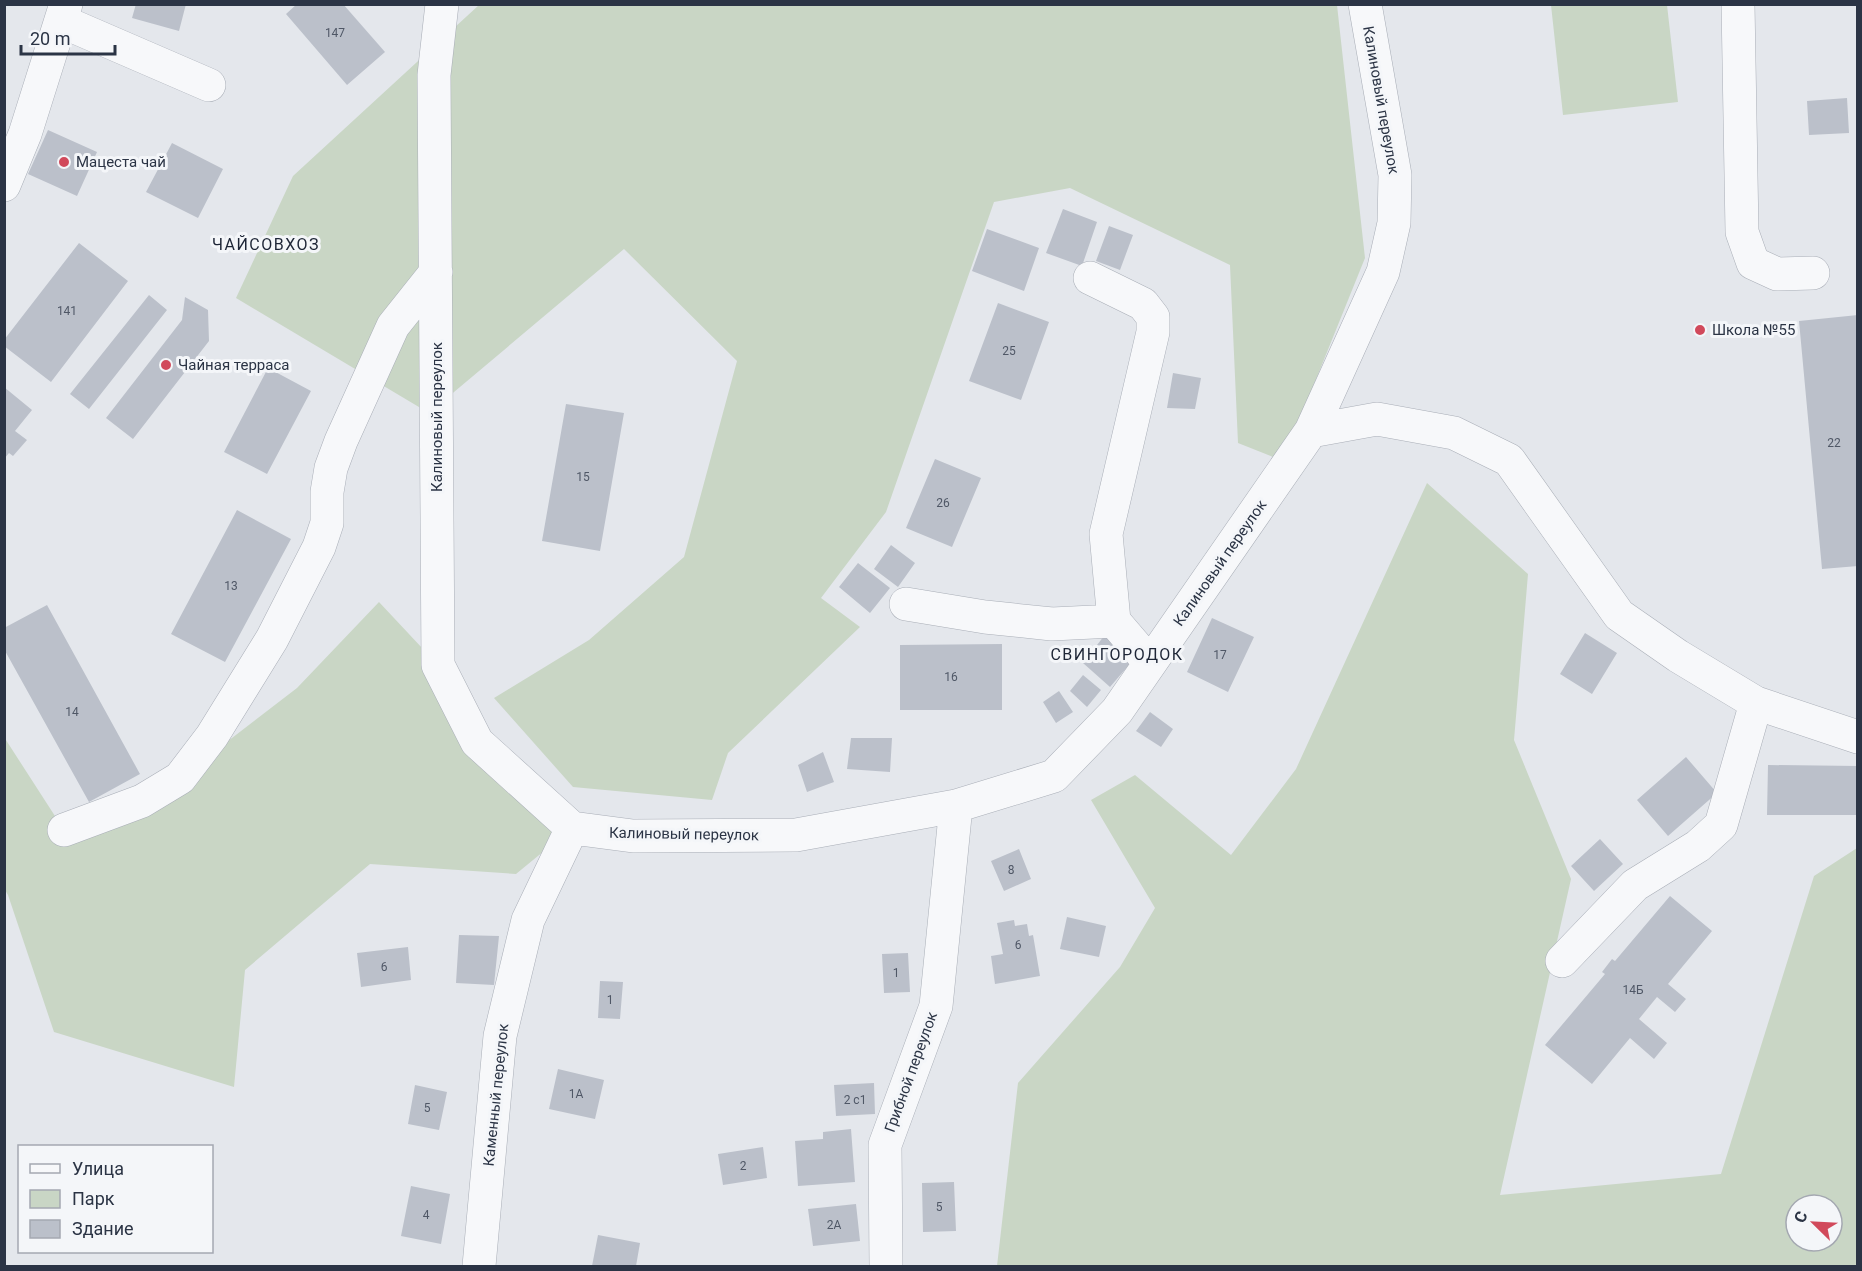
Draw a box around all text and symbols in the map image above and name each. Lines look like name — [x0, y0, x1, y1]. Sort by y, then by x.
scale bar — [21, 18, 116, 56]
street label: Калиновый переулок — [1359, 25, 1403, 175]
house number: 147 — [325, 26, 345, 40]
text: 20 m — [30, 28, 70, 49]
place label: Мацеста чай — [76, 153, 166, 171]
marker: Мацеста чай — [57, 155, 71, 169]
district label: ЧАЙСОВХОЗ — [212, 235, 320, 254]
house number: 141 — [57, 304, 77, 318]
place label: Школа №55 — [1712, 321, 1795, 339]
marker: Школа №55 — [1693, 323, 1707, 337]
street label: Калиновый переулок — [428, 342, 446, 492]
house number: 25 — [1002, 344, 1016, 358]
place label: Чайная терраса — [178, 356, 289, 374]
marker: Чайная терраса — [159, 358, 173, 372]
house number: 22 — [1827, 436, 1841, 450]
house number: 15 — [576, 470, 590, 484]
house number: 26 — [936, 496, 950, 510]
street label: Калиновый переулок — [1170, 496, 1270, 630]
house number: 13 — [224, 579, 238, 593]
district label: СВИНГОРОДОК — [1050, 645, 1184, 664]
house number: 17 — [1213, 648, 1227, 662]
house number: 16 — [944, 670, 958, 684]
house number: 14 — [65, 705, 79, 719]
street label: Калиновый переулок — [609, 824, 759, 844]
house number: 8 — [1008, 863, 1015, 877]
house number: 6 — [1015, 938, 1022, 952]
house number: 6 — [381, 960, 388, 974]
house number: 1 — [893, 966, 899, 980]
house number: 14Б — [1622, 983, 1644, 997]
house number: 1 — [607, 993, 613, 1007]
street label: Грибной переулок — [881, 1009, 941, 1135]
street label: Каменный переулок — [480, 1023, 512, 1167]
house number: 1А — [569, 1087, 583, 1101]
house number: 2 с1 — [844, 1093, 866, 1107]
house number: 5 — [424, 1101, 431, 1115]
legend — [18, 1145, 213, 1253]
text: Улица — [72, 1158, 124, 1179]
house number: 2 — [740, 1159, 747, 1173]
text: Парк — [72, 1188, 115, 1209]
north arrow — [1784, 1193, 1844, 1253]
house number: 5 — [936, 1200, 943, 1214]
house number: 4 — [423, 1208, 430, 1222]
text: С — [1790, 1208, 1812, 1226]
text: Здание — [72, 1218, 134, 1239]
house number: 2А — [827, 1218, 841, 1232]

